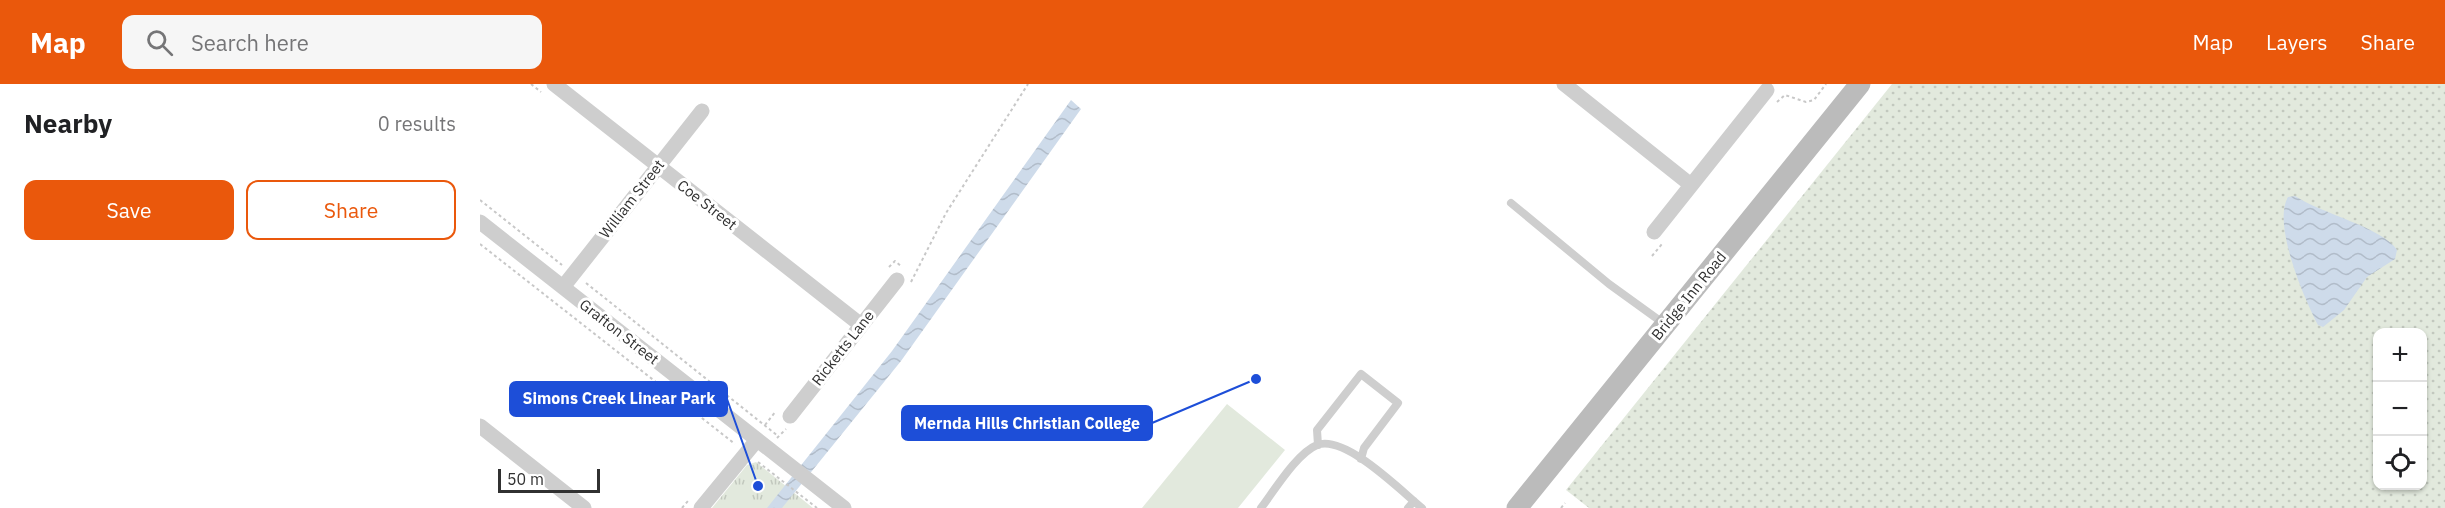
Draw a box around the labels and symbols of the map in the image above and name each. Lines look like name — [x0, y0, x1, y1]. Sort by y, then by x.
street label: William Street — [595, 156, 668, 242]
street label: Coe Street — [674, 175, 741, 234]
street label: Bridge Inn Road — [1647, 248, 1730, 344]
street label: Grafton Street — [576, 295, 663, 369]
street label: Ricketts Lane — [807, 306, 878, 389]
callout: Simons Creek Linear Park — [510, 382, 727, 416]
text: Simons Creek Linear Park — [522, 388, 716, 408]
callout: Mernda Hills Christian College — [902, 406, 1152, 440]
text: Mernda Hills Christian College — [914, 413, 1140, 433]
scale bar — [498, 466, 600, 494]

